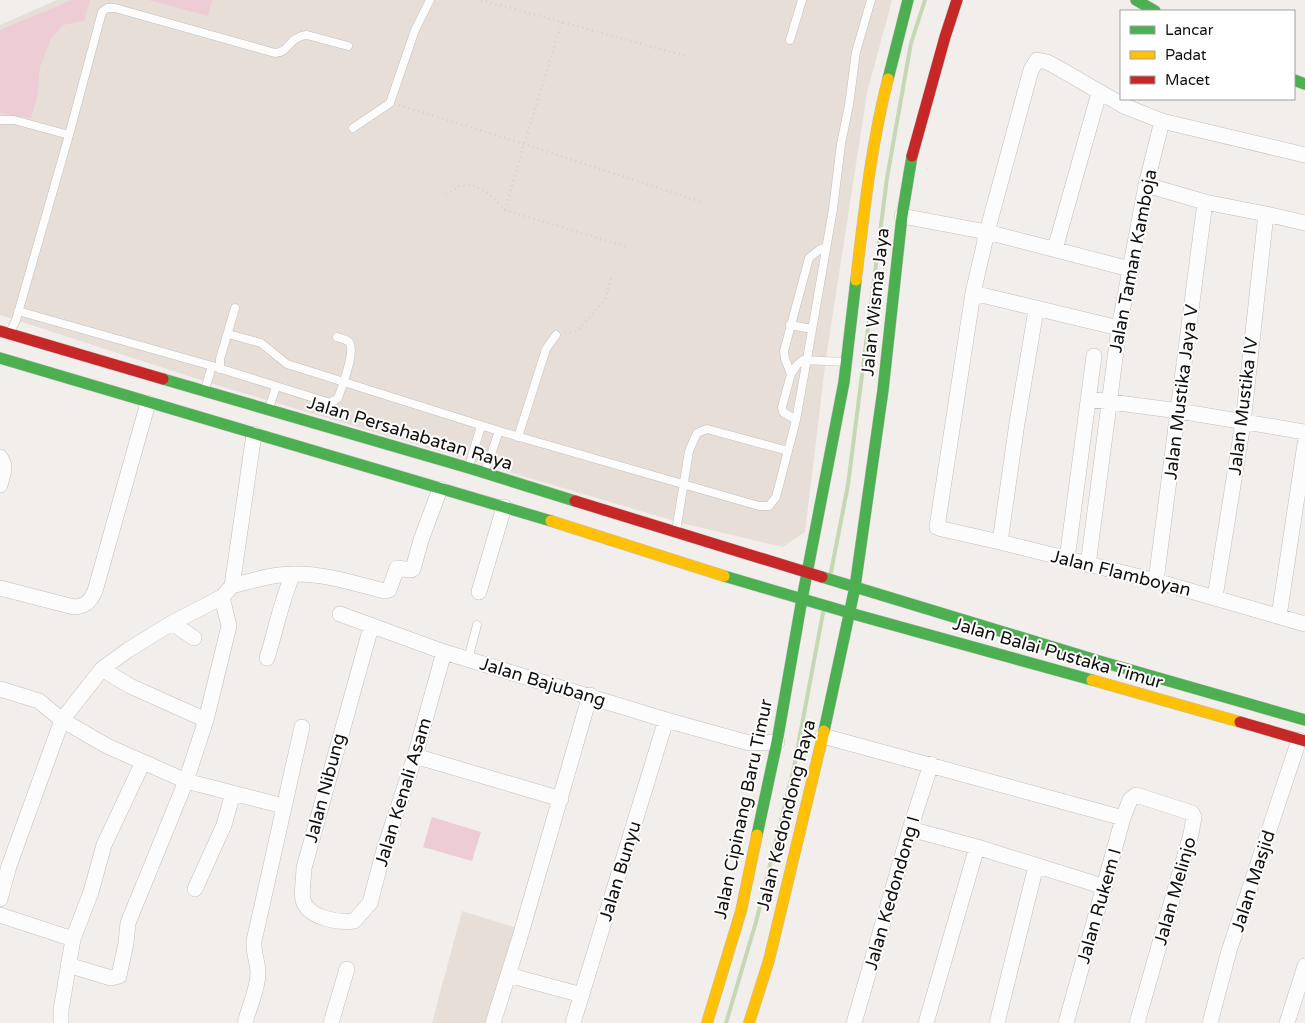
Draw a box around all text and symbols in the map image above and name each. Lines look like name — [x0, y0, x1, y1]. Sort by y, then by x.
legend — [1120, 10, 1295, 100]
text: Lancar — [1165, 21, 1214, 39]
text: Padat — [1165, 46, 1207, 64]
text: Macet — [1165, 71, 1210, 89]
street label: Jalan Taman Kamboja — [1104, 167, 1162, 355]
street label: Jalan Wisma Jaya — [856, 227, 894, 377]
street label: Jalan Mustika Jaya V — [1159, 303, 1203, 481]
street label: Jalan Mustika IV — [1224, 335, 1262, 476]
street label: Jalan Persahabatan Raya — [305, 391, 515, 475]
street label: Jalan Flamboyan — [1049, 545, 1193, 601]
street label: Jalan Balai Pustaka Timur — [950, 612, 1166, 694]
street label: Jalan Bajubang — [477, 652, 609, 712]
street label: Jalan Cipinang Baru Timur — [709, 697, 777, 921]
street label: Jalan Kenali Asam — [370, 715, 436, 869]
street label: Jalan Kedondong Raya — [752, 717, 820, 913]
street label: Jalan Nibung — [300, 731, 350, 845]
street label: Jalan Kedondong I — [860, 814, 924, 972]
street label: Jalan Bunyu — [594, 818, 646, 924]
street label: Jalan Masjid — [1226, 828, 1280, 934]
street label: Jalan Melinjo — [1149, 834, 1201, 948]
street label: Jalan Rukem I — [1072, 846, 1126, 966]

